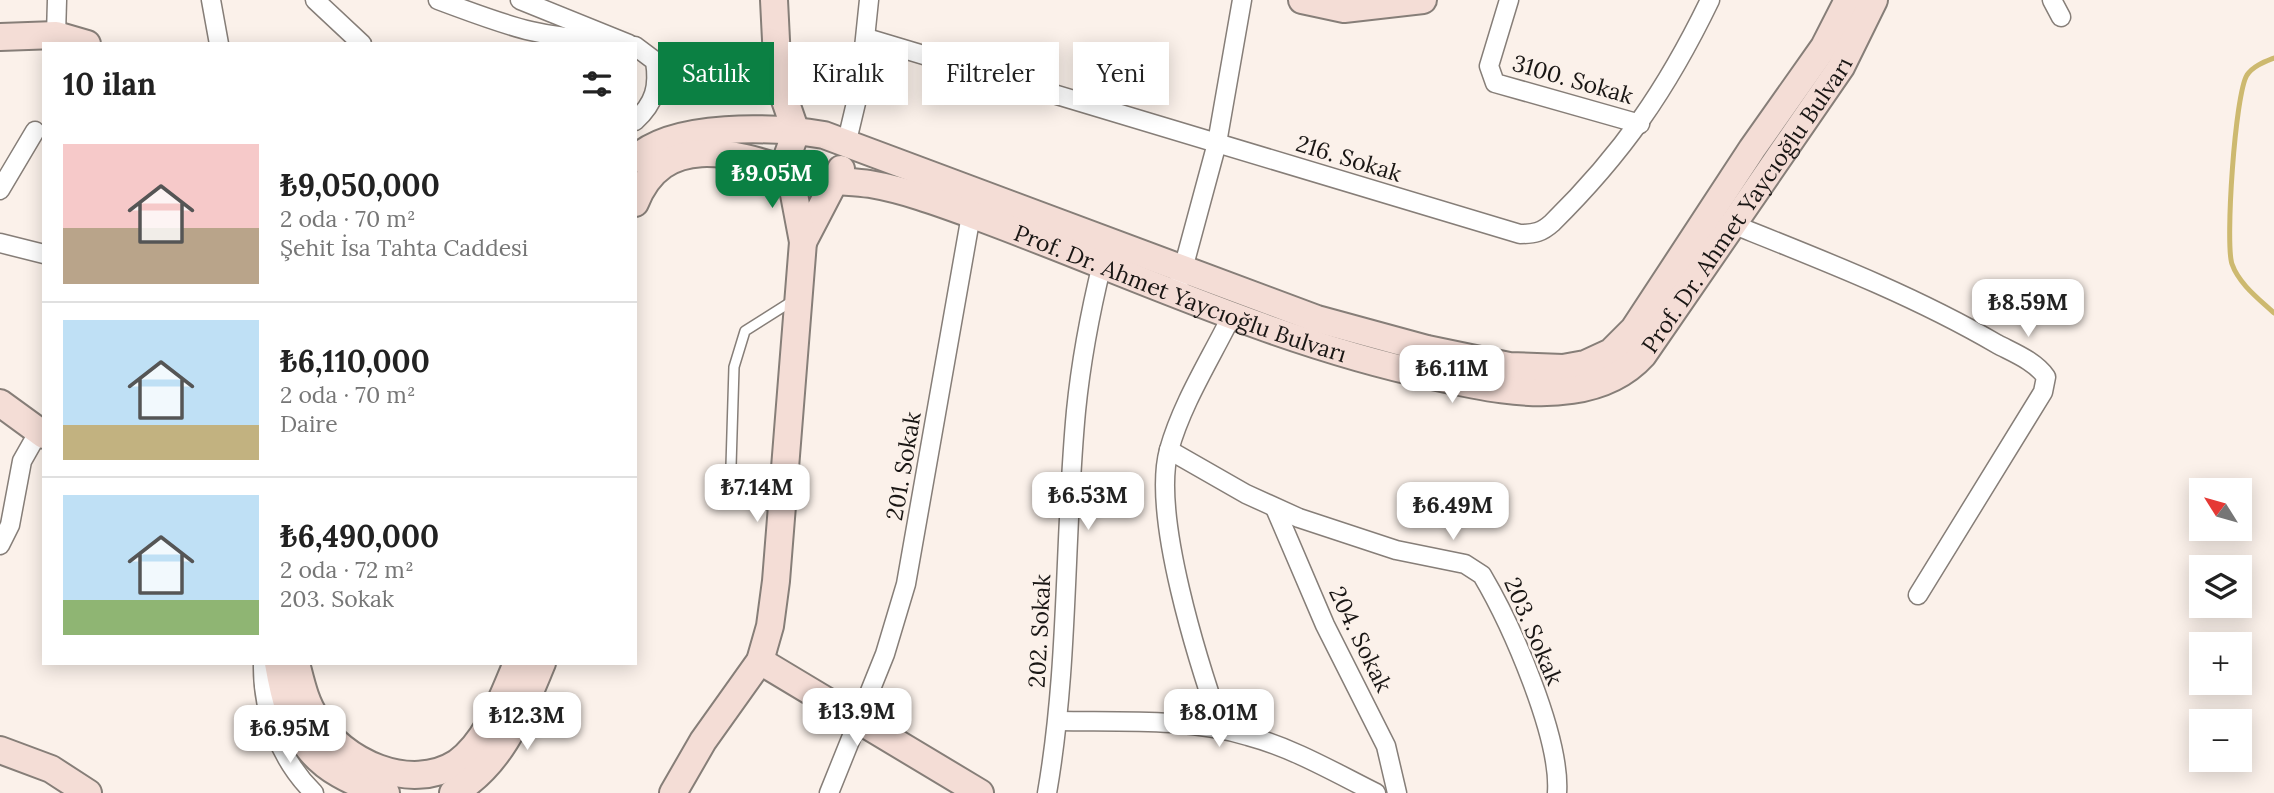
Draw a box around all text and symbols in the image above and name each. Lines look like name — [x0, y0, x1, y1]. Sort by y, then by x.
chip: Satılık — [658, 42, 774, 105]
chip: Kiralık — [788, 42, 908, 105]
chip: Filtreler — [922, 42, 1059, 105]
chip: Yeni — [1073, 42, 1169, 105]
street label: 3100. Sokak — [1509, 48, 1637, 110]
street label: Prof. Dr. Ahmet Yaycıoğlu Bulvarı — [1635, 52, 1858, 358]
text: 10 ilan — [63, 65, 156, 103]
icon: filters — [578, 65, 616, 103]
street label: 216. Sokak — [1293, 128, 1406, 188]
pin: ₺9.05M — [715, 150, 829, 210]
text: ₺9.05M — [732, 158, 812, 187]
text: ₺9,050,000 — [280, 166, 440, 204]
icon: home — [119, 172, 203, 256]
text: 2 oda · 70 m² — [280, 204, 416, 233]
street label: Prof. Dr. Ahmet Yaycıoğlu Bulvarı — [1010, 217, 1350, 368]
text: Şehit İsa Tahta Caddesi — [280, 233, 528, 262]
pin: ₺8.59M — [1971, 280, 2085, 339]
text: ₺8.59M — [1988, 287, 2068, 316]
text: ₺6,110,000 — [280, 342, 430, 380]
pin: ₺6.11M — [1395, 346, 1509, 405]
icon: home — [119, 348, 203, 432]
text: ₺6.11M — [1415, 353, 1489, 382]
text: 2 oda · 70 m² — [280, 380, 416, 409]
text: Daire — [280, 409, 338, 438]
street label: 201. Sokak — [879, 409, 927, 523]
pin: ₺7.14M — [700, 464, 814, 524]
text: ₺7.14M — [721, 472, 793, 501]
pin: ₺6.53M — [1031, 472, 1145, 532]
north arrow — [2189, 478, 2252, 541]
map controls — [2189, 478, 2252, 772]
text: ₺6.53M — [1048, 480, 1128, 509]
pin: ₺6.49M — [1396, 482, 1510, 542]
text: ₺6.49M — [1413, 490, 1493, 519]
text: ₺6,490,000 — [280, 517, 439, 555]
icon: home — [119, 523, 203, 607]
text: 2 oda · 72 m² — [280, 555, 414, 584]
button: layers — [2189, 555, 2252, 618]
street label: 202. Sokak — [1022, 573, 1056, 688]
street label: 203. Sokak — [1498, 573, 1570, 690]
street label: 204. Sokak — [1323, 581, 1399, 697]
text: 203. Sokak — [280, 584, 394, 613]
button: + — [2189, 632, 2252, 695]
pin: ₺13.9M — [800, 688, 914, 748]
pin: ₺8.01M — [1162, 690, 1276, 749]
pin: ₺12.3M — [470, 692, 584, 752]
text: ₺13.9M — [819, 696, 895, 725]
text: ₺8.01M — [1180, 697, 1258, 726]
text: ₺12.3M — [489, 700, 565, 729]
pin: ₺6.95M — [233, 706, 347, 765]
button: − — [2189, 709, 2252, 772]
text: ₺6.95M — [250, 713, 330, 742]

